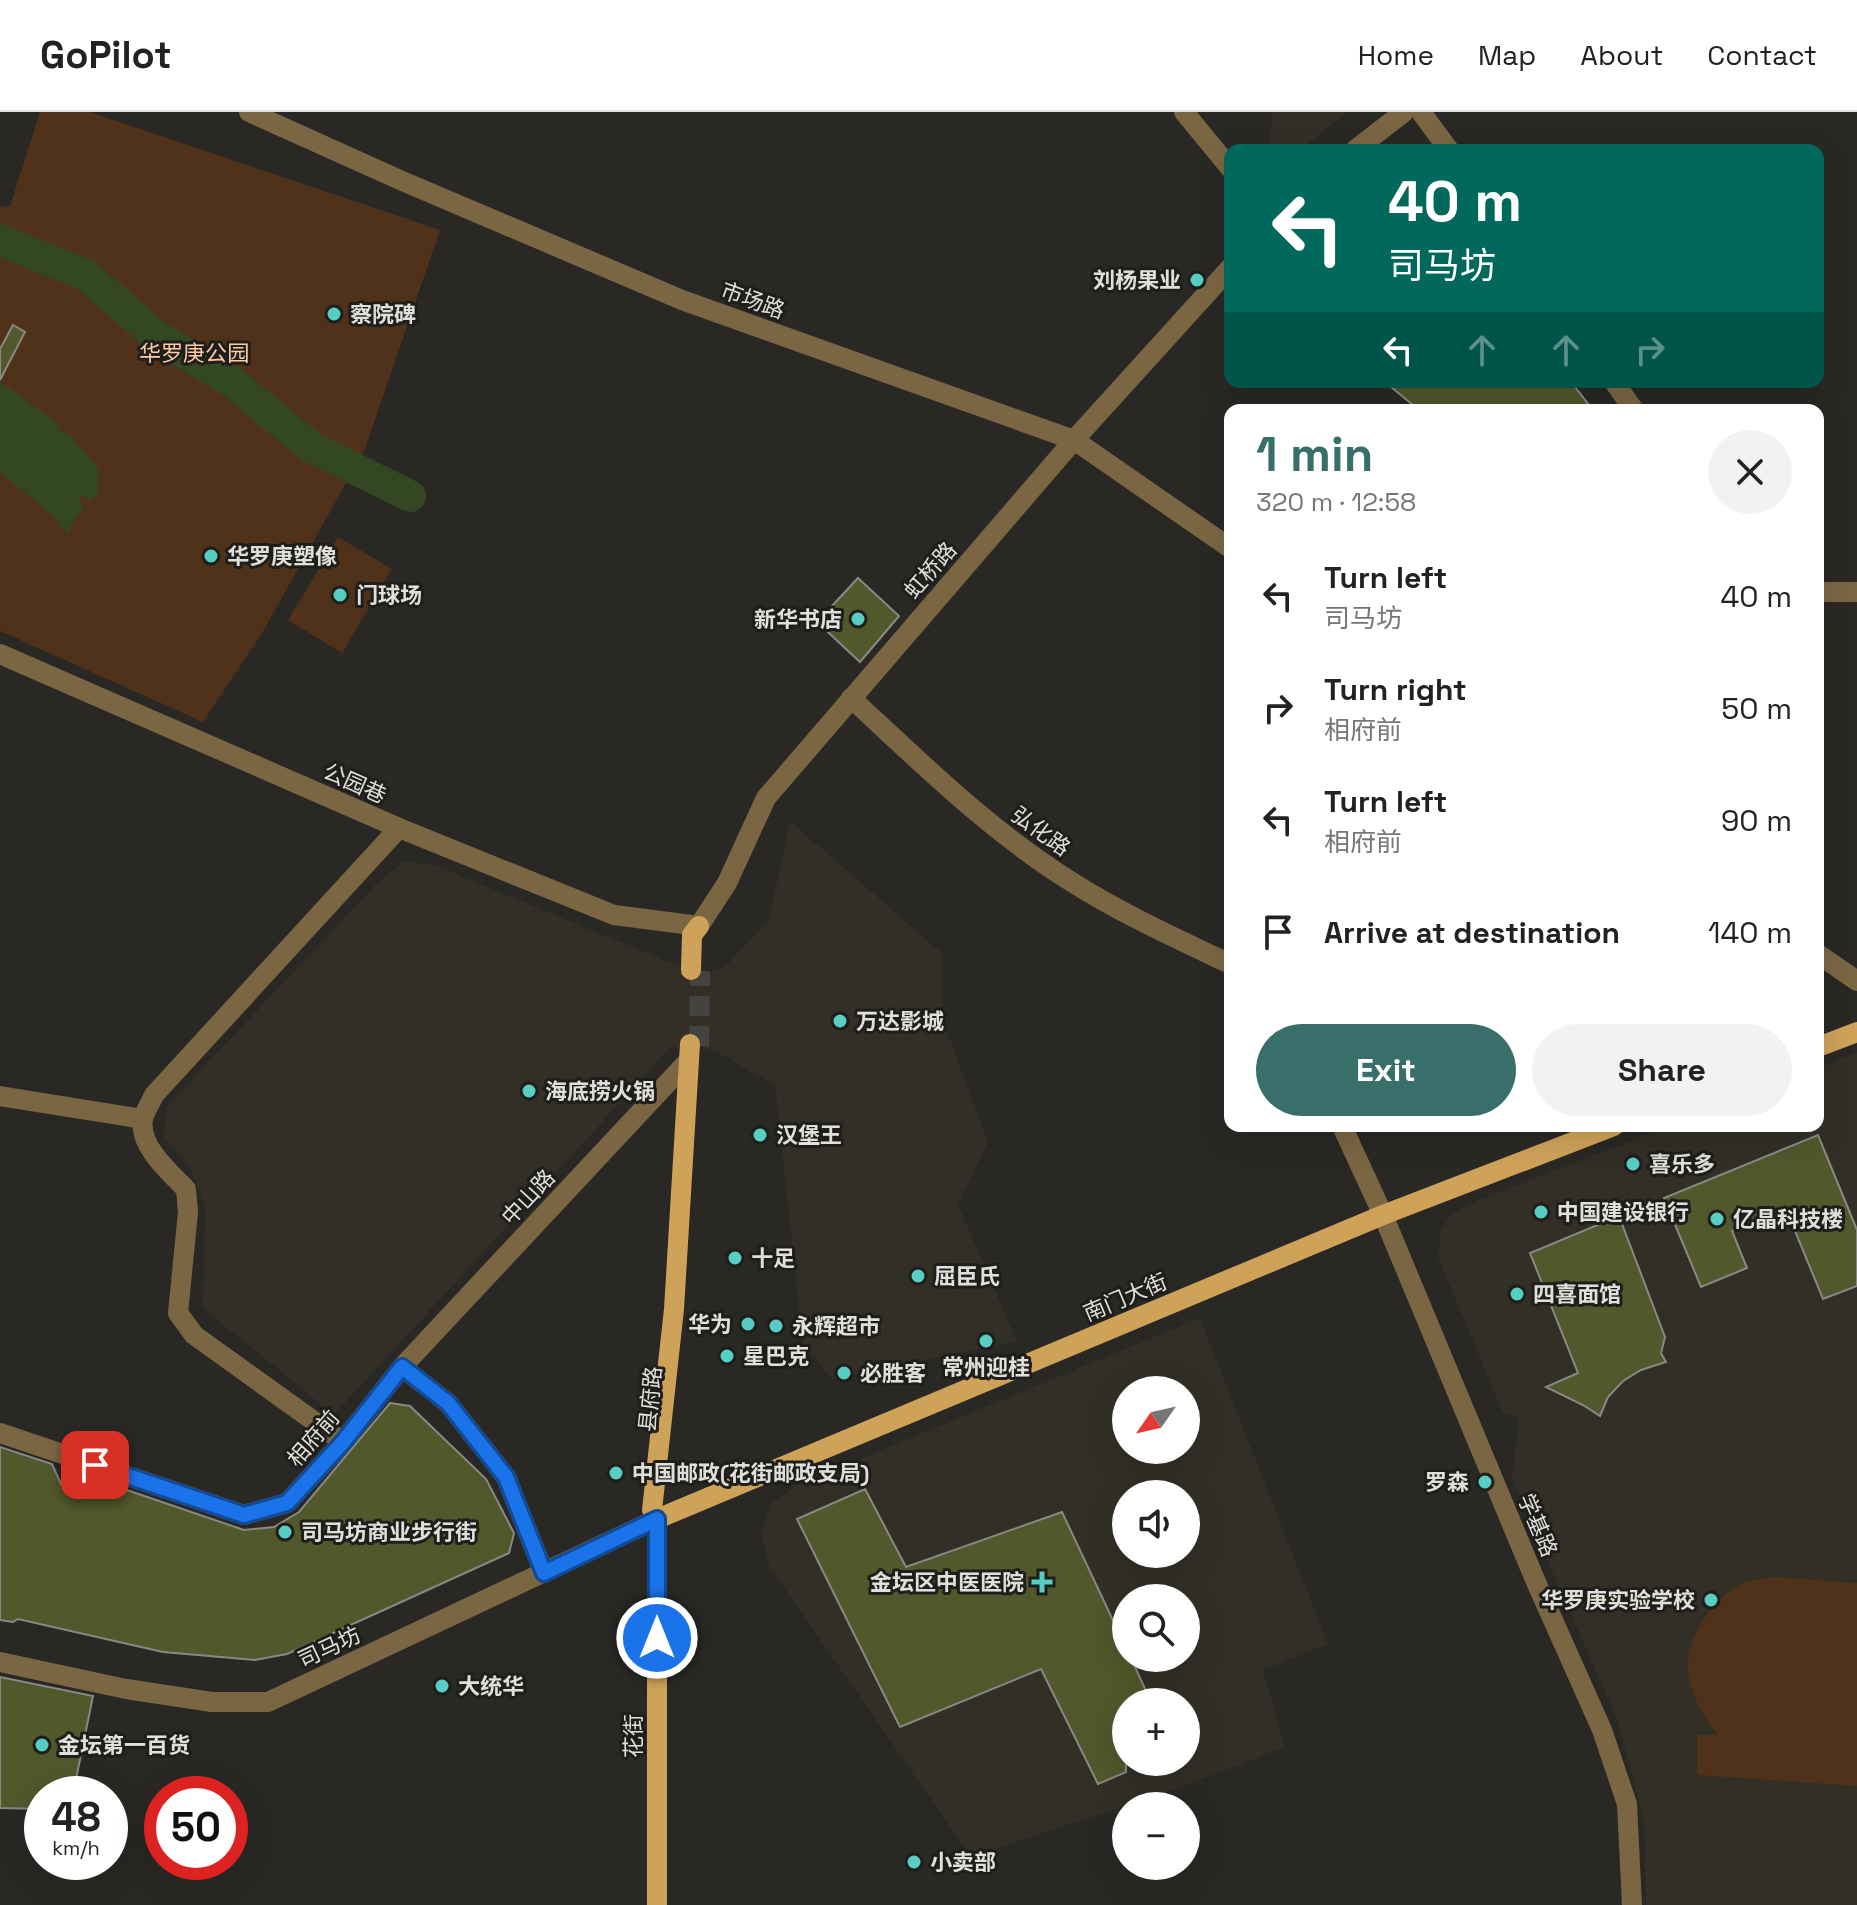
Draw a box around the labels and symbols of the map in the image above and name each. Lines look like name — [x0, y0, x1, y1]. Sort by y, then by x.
place label: 刘杨果业 — [1093, 266, 1181, 294]
marker: 刘杨果业 — [1188, 271, 1206, 289]
street label: 市场路 — [717, 276, 789, 324]
place label: 察院碑 — [350, 300, 416, 328]
marker: 察院碑 — [325, 305, 343, 323]
park label: 华罗庚公园 — [139, 339, 249, 367]
street label: 虹桥路 — [898, 536, 962, 604]
place label: 华罗庚塑像 — [227, 542, 337, 570]
marker: 华罗庚塑像 — [202, 547, 220, 565]
place label: 门球场 — [356, 581, 422, 609]
marker: 门球场 — [331, 586, 349, 604]
place label: 新华书店 — [754, 605, 842, 633]
marker: 新华书店 — [849, 610, 867, 628]
street label: 公园巷 — [319, 757, 391, 809]
street label: 弘化路 — [1006, 800, 1076, 862]
place label: 万达影城 — [856, 1007, 944, 1035]
marker: 万达影城 — [831, 1012, 849, 1030]
place label: 海底捞火锅 — [545, 1077, 655, 1105]
marker: 海底捞火锅 — [520, 1082, 538, 1100]
place label: 汉堡王 — [776, 1121, 842, 1149]
marker: 汉堡王 — [751, 1126, 769, 1144]
place label: 喜乐多 — [1649, 1150, 1715, 1178]
marker: 喜乐多 — [1624, 1155, 1642, 1173]
street label: 中山路 — [495, 1163, 561, 1231]
place label: 中国建设银行 — [1557, 1198, 1689, 1226]
marker: 中国建设银行 — [1532, 1203, 1550, 1221]
place label: 亿晶科技楼 — [1733, 1205, 1843, 1233]
marker: 亿晶科技楼 — [1708, 1210, 1726, 1228]
place label: 十足 — [751, 1244, 795, 1272]
marker: 十足 — [726, 1249, 744, 1267]
place label: 屈臣氏 — [934, 1262, 1000, 1290]
marker: 屈臣氏 — [909, 1267, 927, 1285]
street label: 南门大街 — [1079, 1267, 1171, 1327]
place label: 四喜面馆 — [1533, 1280, 1621, 1308]
marker: 四喜面馆 — [1508, 1285, 1526, 1303]
place label: 华为 — [688, 1310, 732, 1338]
place label: 永辉超市 — [792, 1312, 880, 1340]
marker: 华为 — [739, 1315, 757, 1333]
marker: 永辉超市 — [767, 1317, 785, 1335]
marker: 常州迎桂 — [977, 1332, 995, 1350]
place label: 星巴克 — [743, 1342, 809, 1370]
marker: 星巴克 — [718, 1347, 736, 1365]
place label: 常州迎桂 — [942, 1353, 1030, 1381]
place label: 必胜客 — [860, 1359, 926, 1387]
marker: 必胜客 — [835, 1364, 853, 1382]
street label: 县府路 — [633, 1365, 667, 1433]
north arrow — [1112, 1376, 1200, 1464]
street label: 相府前 — [281, 1404, 345, 1472]
pin — [61, 1431, 129, 1499]
place label: 中国邮政(花街邮政支局) — [632, 1459, 869, 1487]
marker: 中国邮政(花街邮政支局) — [607, 1464, 625, 1482]
place label: 罗森 — [1425, 1468, 1469, 1496]
marker: 罗森 — [1476, 1473, 1494, 1491]
street label: 学基路 — [1512, 1489, 1564, 1561]
place label: 司马坊商业步行街 — [301, 1518, 477, 1546]
marker: 司马坊商业步行街 — [276, 1523, 294, 1541]
place label: 金坛区中医医院 — [870, 1568, 1024, 1596]
marker: 金坛区中医医院 — [1031, 1571, 1053, 1593]
place label: 华罗庚实验学校 — [1541, 1586, 1695, 1614]
marker: 华罗庚实验学校 — [1702, 1591, 1720, 1609]
position arrow — [615, 1596, 699, 1680]
street label: 司马坊 — [293, 1620, 365, 1674]
place label: 大统华 — [458, 1672, 524, 1700]
marker: 大统华 — [433, 1677, 451, 1695]
street label: 花街 — [619, 1714, 647, 1758]
place label: 金坛第一百货 — [58, 1731, 190, 1759]
marker: 金坛第一百货 — [33, 1736, 51, 1754]
speed limit sign: 50 — [144, 1776, 248, 1880]
place label: 小卖部 — [930, 1848, 996, 1876]
marker: 小卖部 — [905, 1853, 923, 1871]

